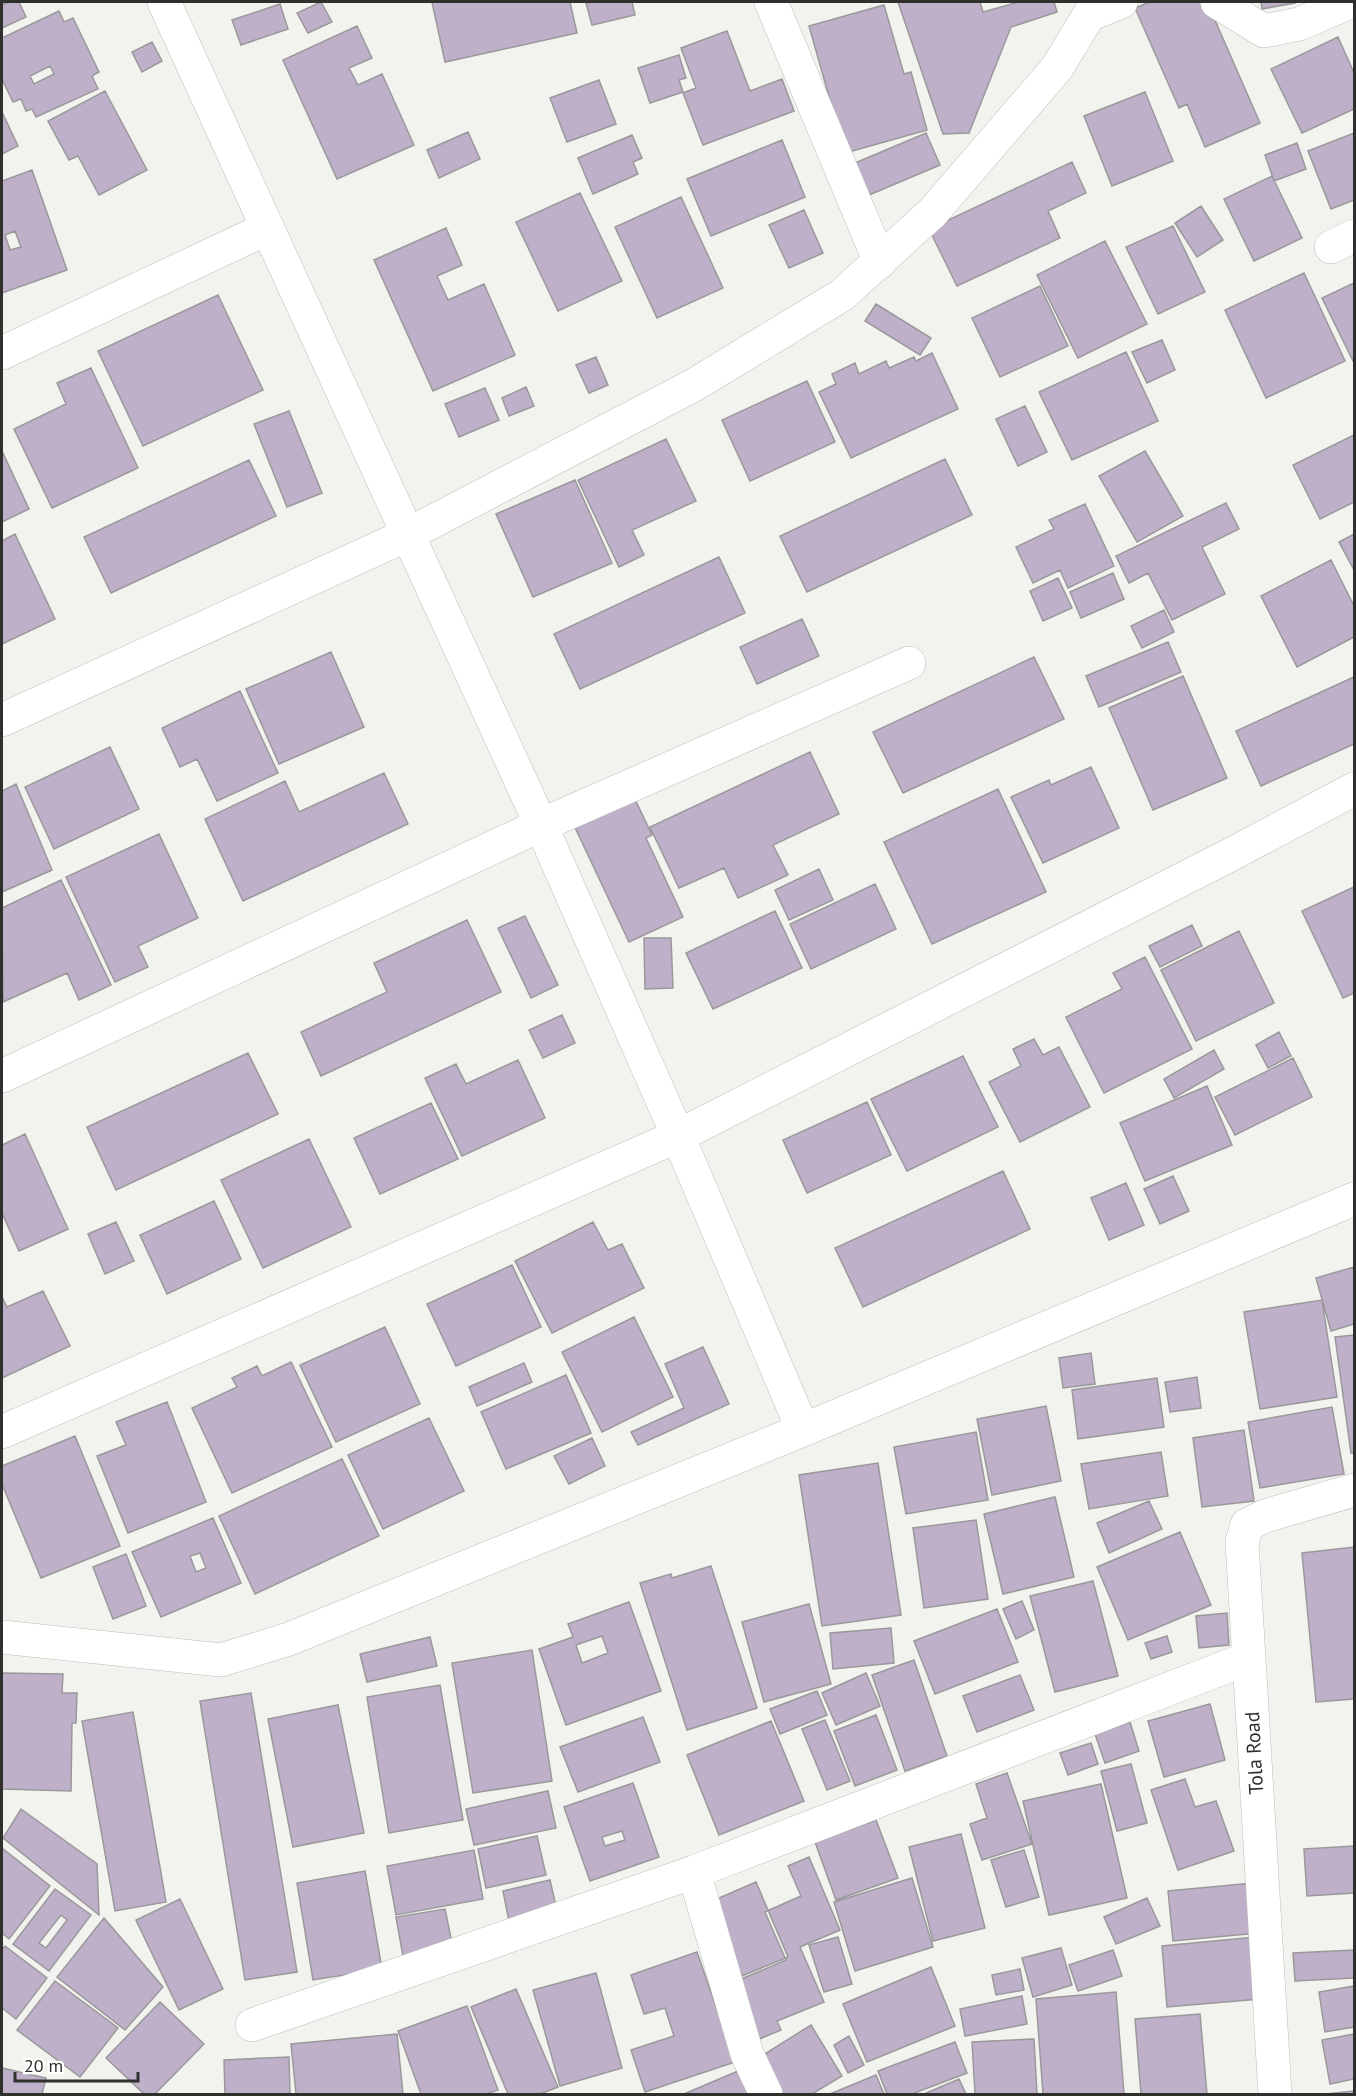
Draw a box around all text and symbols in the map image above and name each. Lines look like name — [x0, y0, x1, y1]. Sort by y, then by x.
street label: Tola Road — [1239, 1711, 1269, 1795]
scale bar — [15, 2045, 138, 2083]
text: 20 m — [24, 2054, 63, 2077]

